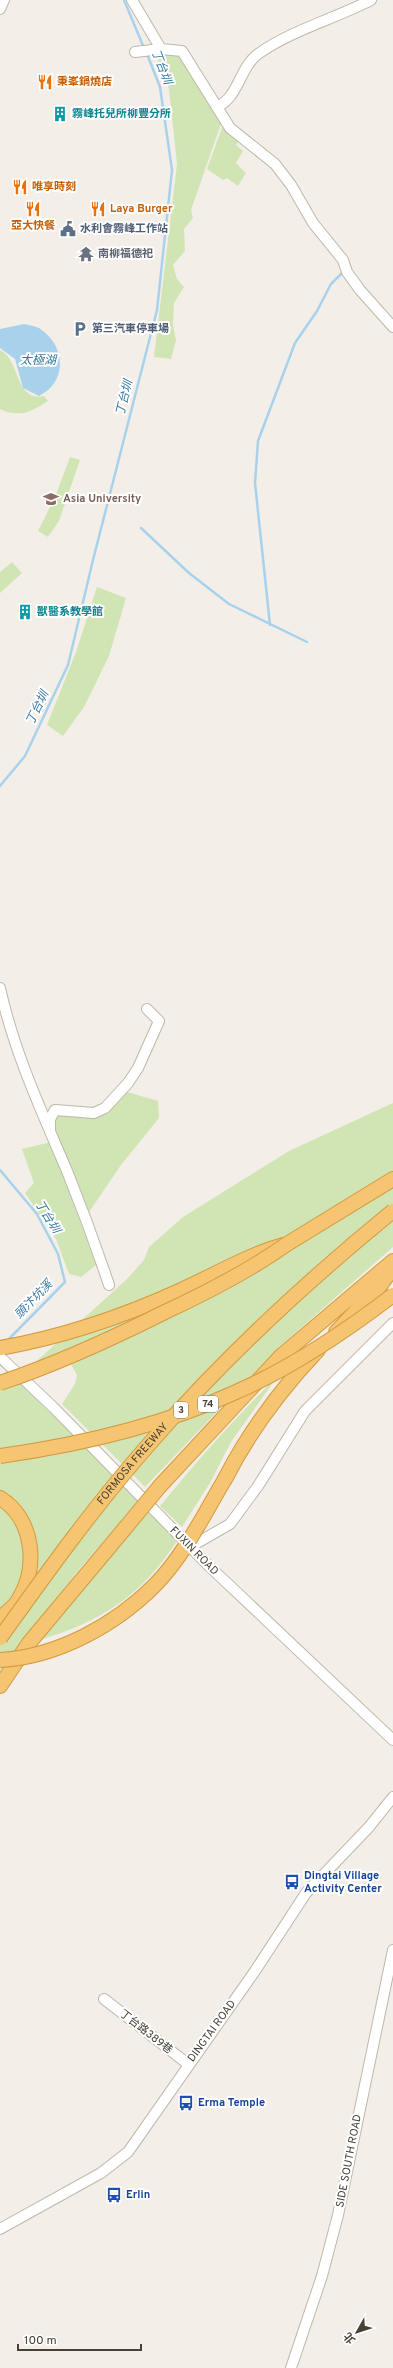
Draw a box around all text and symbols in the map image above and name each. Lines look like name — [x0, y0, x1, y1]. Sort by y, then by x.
water label: 丁台圳 — [147, 47, 176, 89]
restaurant icon: 秉峯鍋燒店 — [36, 73, 54, 91]
place label: 秉峯鍋燒店 — [57, 75, 112, 89]
building icon: 霧峰托兒所柳豐分所 — [51, 105, 69, 123]
place label: 霧峰托兒所柳豐分所 — [72, 107, 171, 121]
restaurant icon: 唯享時刻 — [11, 178, 29, 196]
place label: 唯享時刻 — [32, 180, 76, 194]
restaurant icon: 亞大快餐 — [24, 200, 42, 218]
restaurant icon: Laya Burger — [89, 200, 107, 218]
place label: Laya Burger — [110, 202, 173, 216]
place label: 亞大快餐 — [11, 219, 55, 233]
public building icon: 水利會霧峰工作站 — [59, 220, 77, 238]
place label: 水利會霧峰工作站 — [80, 222, 168, 236]
temple icon: 南柳福德祀 — [77, 245, 95, 263]
place label: 南柳福德祀 — [98, 247, 153, 261]
parking icon: 第三汽車停車場 — [71, 320, 89, 338]
place label: 第三汽車停車場 — [92, 322, 169, 336]
water label: 太極湖 — [20, 353, 58, 369]
water label: 丁台圳 — [113, 377, 138, 417]
school or university icon: Asia University — [42, 490, 60, 508]
place label: Asia University — [63, 492, 141, 506]
building icon: 獸醫系教學館 — [16, 603, 34, 621]
place label: 獸醫系教學館 — [37, 605, 103, 619]
water label: 丁台圳 — [23, 687, 54, 728]
water label: 丁台圳 — [31, 1197, 64, 1238]
water label: 頭汴坑溪 — [12, 1276, 58, 1323]
road number: 74 — [198, 1396, 218, 1412]
road number: 3 — [174, 1402, 188, 1418]
street label: FORMOSA FREEWAY — [94, 1420, 171, 1508]
street label: FUXIN ROAD — [167, 1524, 221, 1578]
place label: Dingtai Village Activity Center — [304, 1869, 382, 1896]
bus stop icon: Dingtai Village Activity Center — [283, 1873, 301, 1891]
street label: DINGTAI ROAD — [185, 1997, 239, 2065]
street label: 丁台路389巷 — [117, 2007, 175, 2057]
bus stop icon: Erma Temple — [177, 2094, 195, 2112]
place label: Erma Temple — [198, 2096, 265, 2110]
street label: SIDE SOUTH ROAD — [333, 2113, 365, 2209]
bus stop icon: Erlin — [105, 2186, 123, 2204]
place label: Erlin — [126, 2188, 150, 2202]
north arrow — [337, 2312, 377, 2352]
scale bar — [18, 2326, 141, 2352]
text: 北 — [341, 2329, 359, 2346]
text: 100 m — [24, 2333, 57, 2349]

